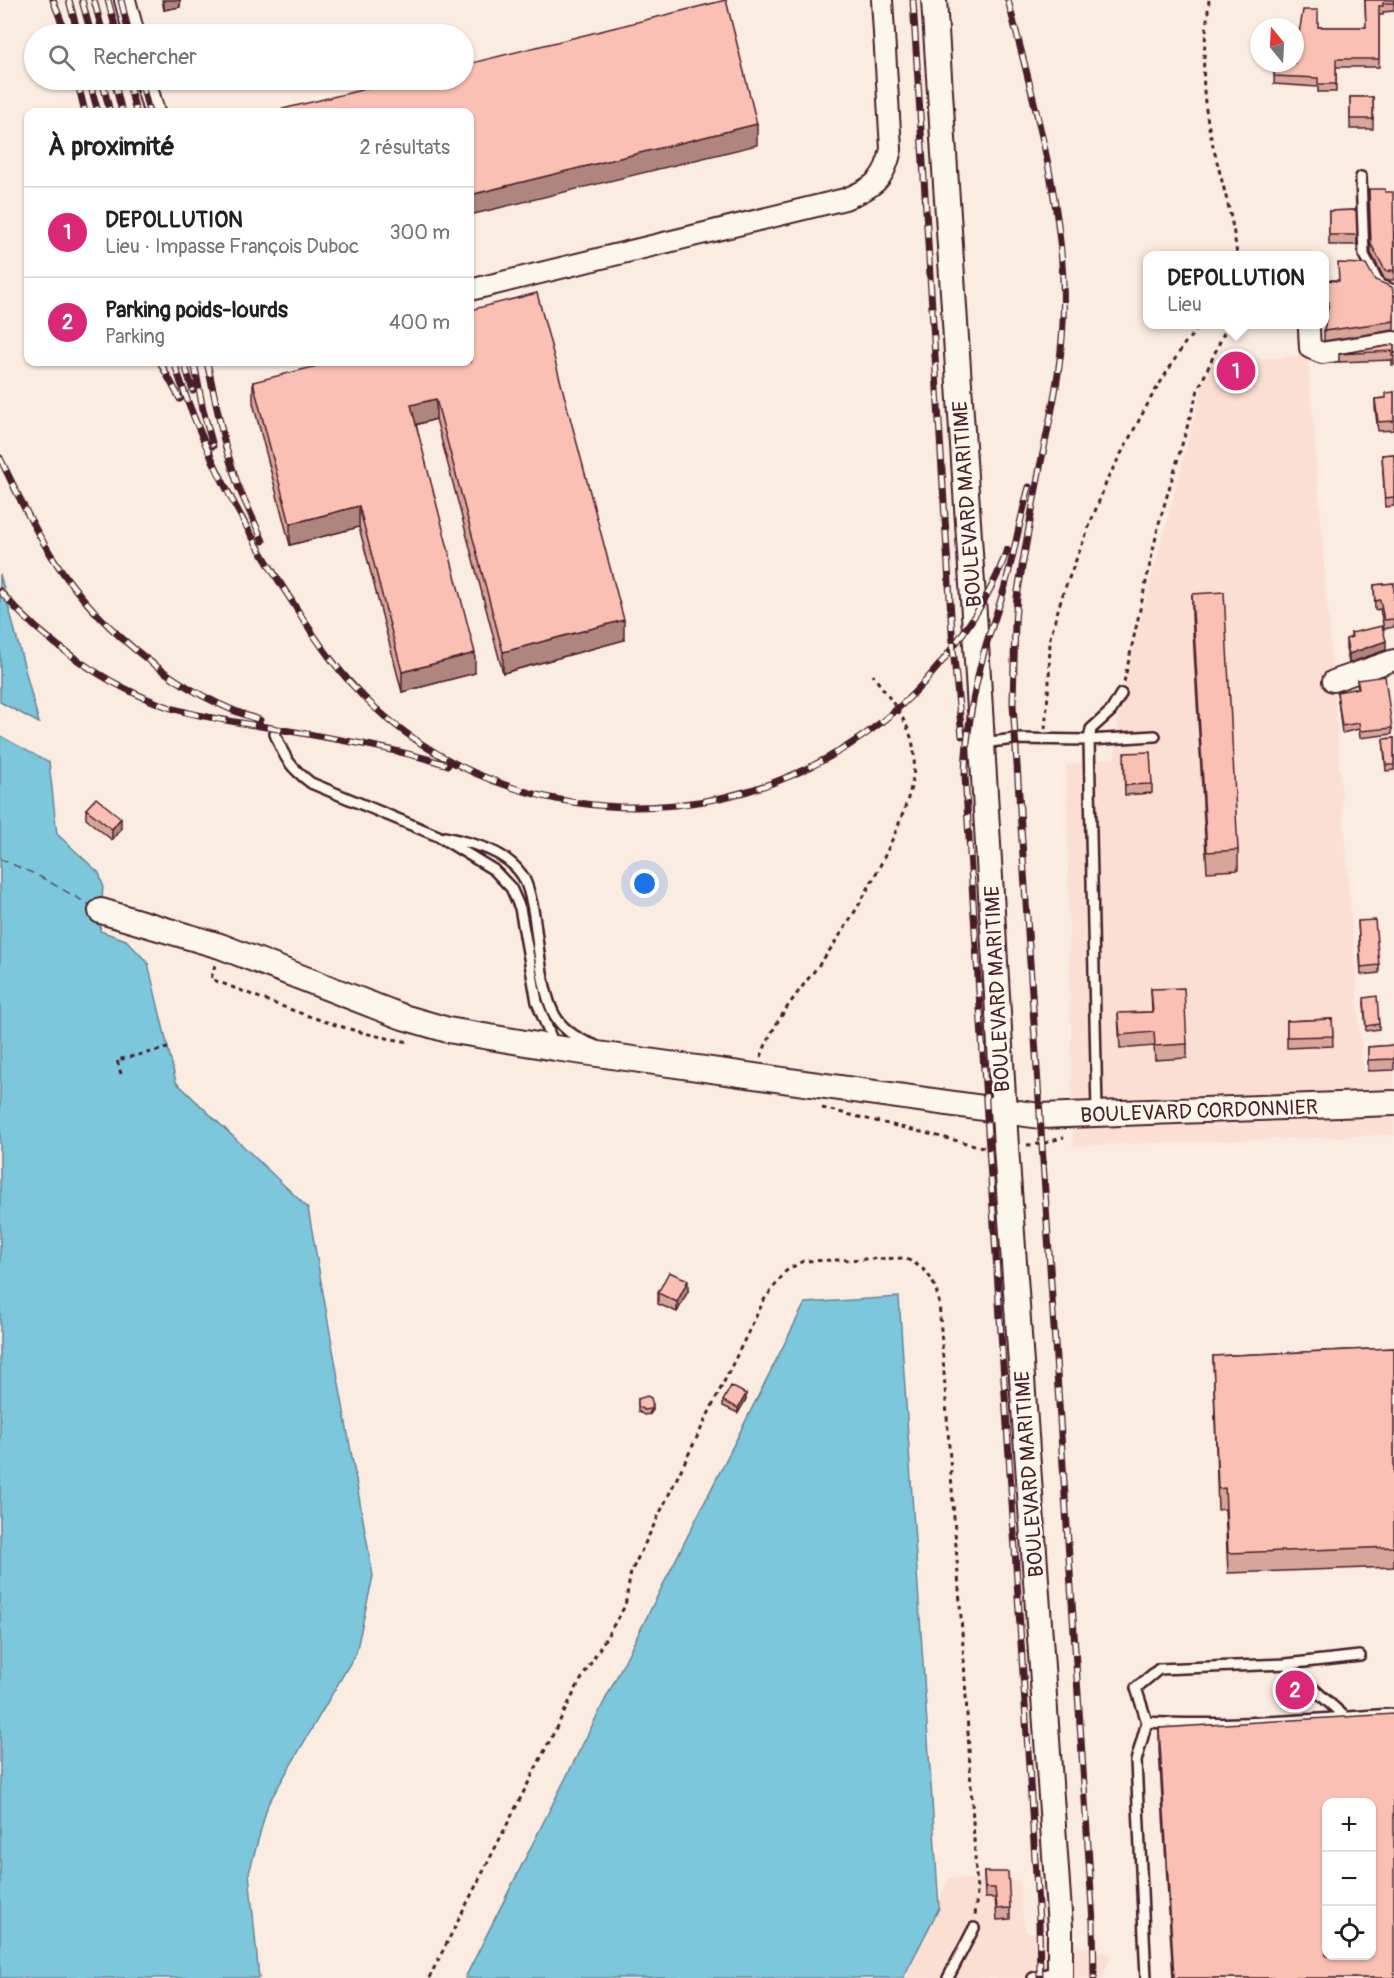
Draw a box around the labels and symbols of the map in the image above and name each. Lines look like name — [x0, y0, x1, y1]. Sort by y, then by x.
north arrow — [1250, 18, 1304, 72]
pin: 1 — [1216, 348, 1256, 394]
street label: BOULEVARD MARITIME — [947, 400, 988, 608]
your location — [630, 869, 659, 898]
street label: BOULEVARD MARITIME — [979, 885, 1016, 1093]
street label: BOULEVARD CORDONNIER — [1080, 1094, 1318, 1129]
street label: BOULEVARD MARITIME — [1009, 1370, 1050, 1578]
pin: 2 — [1276, 1668, 1314, 1712]

